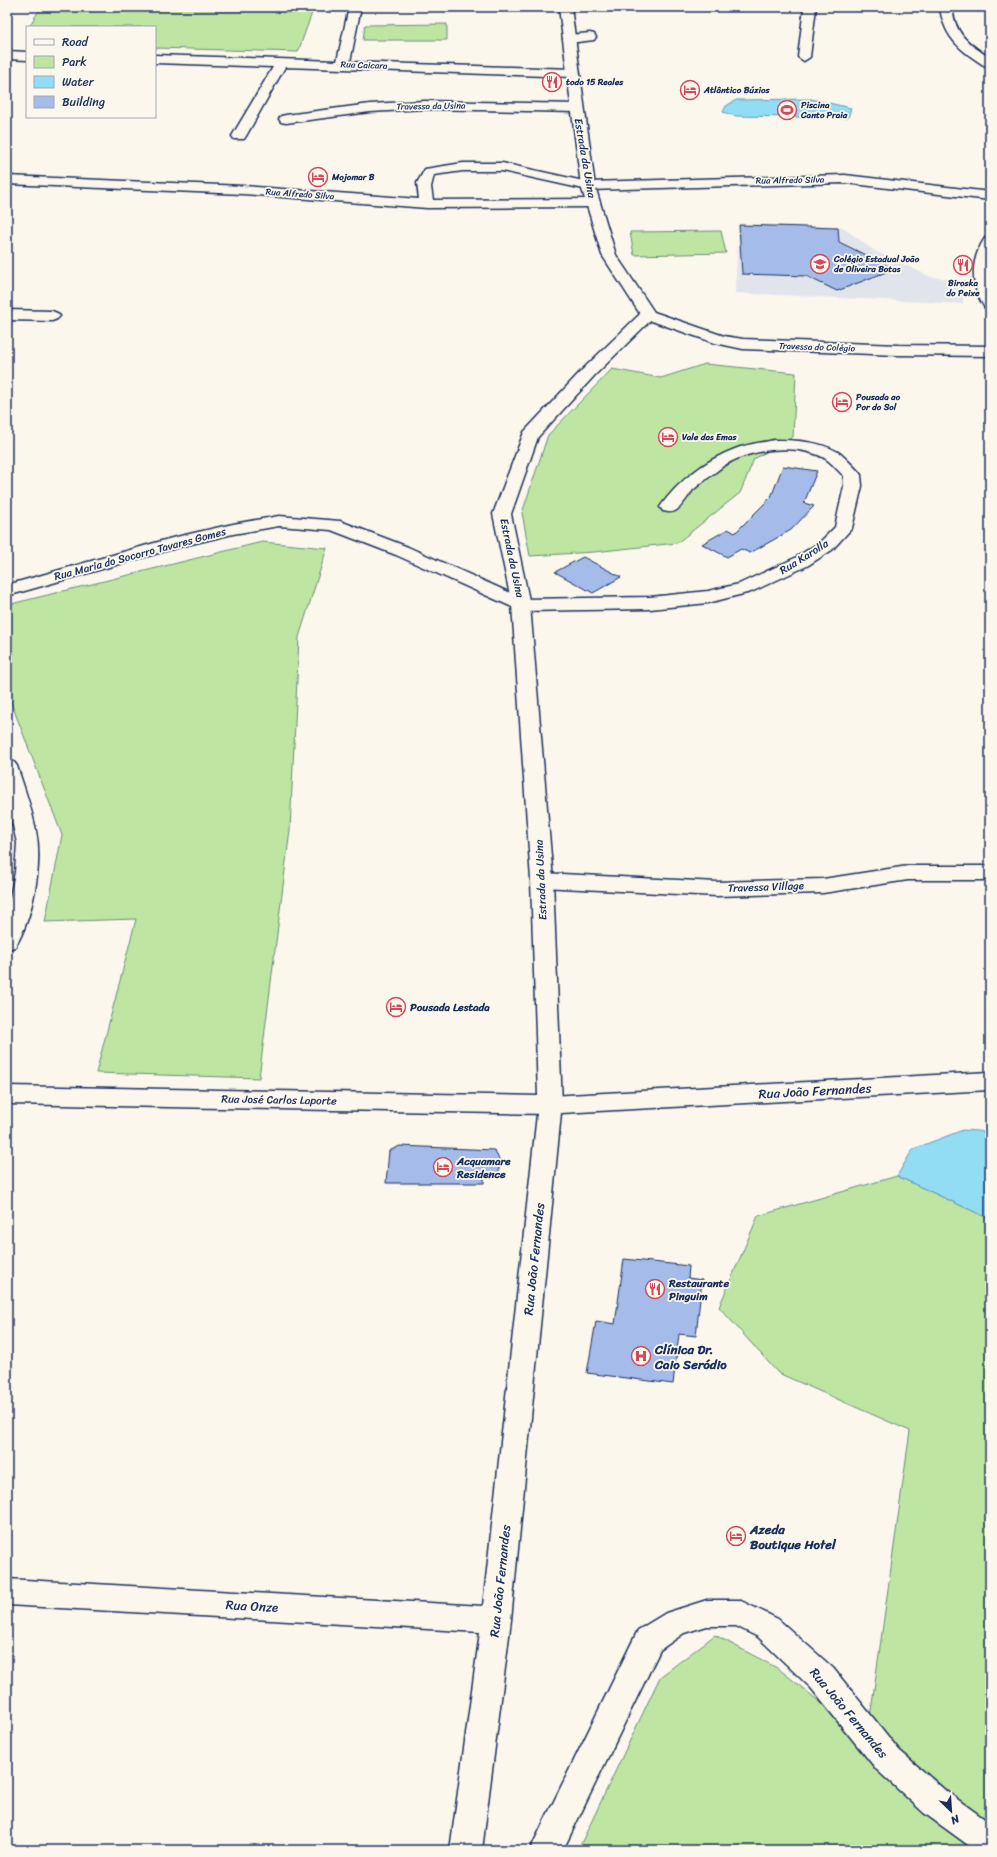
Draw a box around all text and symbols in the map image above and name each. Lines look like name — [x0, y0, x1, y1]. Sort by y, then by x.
legend — [26, 26, 156, 118]
text: Road — [62, 31, 89, 53]
text: Park — [62, 51, 87, 73]
street label: Rua Caicara — [340, 56, 388, 74]
text: Water — [62, 71, 95, 93]
restaurant icon: todo 15 Reales — [541, 71, 563, 93]
place label: todo 15 Reales — [566, 74, 624, 90]
hotel icon: Atlântico Búzios — [679, 79, 701, 101]
place label: Atlântico Búzios — [703, 82, 770, 98]
text: Building — [62, 91, 105, 113]
street label: Travessa da Usina — [396, 97, 466, 115]
place label: Piscina Canto Praia — [800, 97, 848, 123]
sports icon: Piscina Canto Praia — [776, 99, 798, 121]
street label: Estrada da Usina — [569, 117, 601, 200]
hotel icon: Mojomar B — [307, 166, 329, 188]
place label: Mojomar B — [331, 169, 375, 185]
street label: Rua Alfredo Silva — [756, 171, 825, 189]
street label: Rua Alfredo Silva — [265, 184, 335, 204]
place label: Colégio Estadual João de Oliveira Botas — [833, 251, 920, 277]
school or university icon: Colégio Estadual João de Oliveira Botas — [809, 253, 831, 275]
restaurant icon: Biroska do Peixe — [952, 254, 974, 276]
place label: Biroska do Peixe — [946, 275, 980, 301]
street label: Travessa do Colégio — [778, 338, 856, 356]
place label: Pousada ao Por do Sol — [856, 389, 901, 415]
hotel icon: Pousada ao Por do Sol — [831, 391, 853, 413]
hotel icon: Vale das Emas — [657, 426, 679, 448]
place label: Vale das Emas — [682, 429, 737, 445]
street label: Estrada da Usina — [494, 517, 530, 600]
street label: Rua Maria do Socorro Tavares Gomes — [52, 522, 229, 586]
street label: Rua Karolla — [776, 534, 833, 580]
street label: Estrada da Usina — [529, 839, 553, 921]
street label: Travessa Village — [728, 876, 805, 898]
hotel icon: Pousada Lestada — [385, 996, 407, 1018]
place label: Pousada Lestada — [410, 998, 490, 1017]
street label: Rua João Fernandes — [758, 1077, 872, 1105]
street label: Rua José Carlos Laporte — [221, 1089, 337, 1111]
place label: Acquamare Residence — [456, 1152, 511, 1184]
hotel icon: Acquamare Residence — [432, 1156, 454, 1178]
street label: Rua João Fernandes — [517, 1202, 551, 1316]
place label: Restaurante Pinguim — [668, 1274, 729, 1306]
restaurant icon: Restaurante Pinguim — [644, 1278, 666, 1300]
place label: Clínica Dr. Caio Seródio — [654, 1338, 727, 1376]
hospital icon: Clínica Dr. Caio Seródio — [630, 1345, 652, 1367]
place label: Azeda Boutique Hotel — [749, 1518, 837, 1556]
street label: Rua João Fernandes — [483, 1524, 517, 1638]
hotel icon: Azeda Boutique Hotel — [725, 1525, 747, 1547]
street label: Rua Onze — [225, 1593, 279, 1619]
street label: Rua João Fernandes — [804, 1662, 894, 1764]
north arrow — [931, 1791, 971, 1831]
text: N — [947, 1809, 963, 1830]

